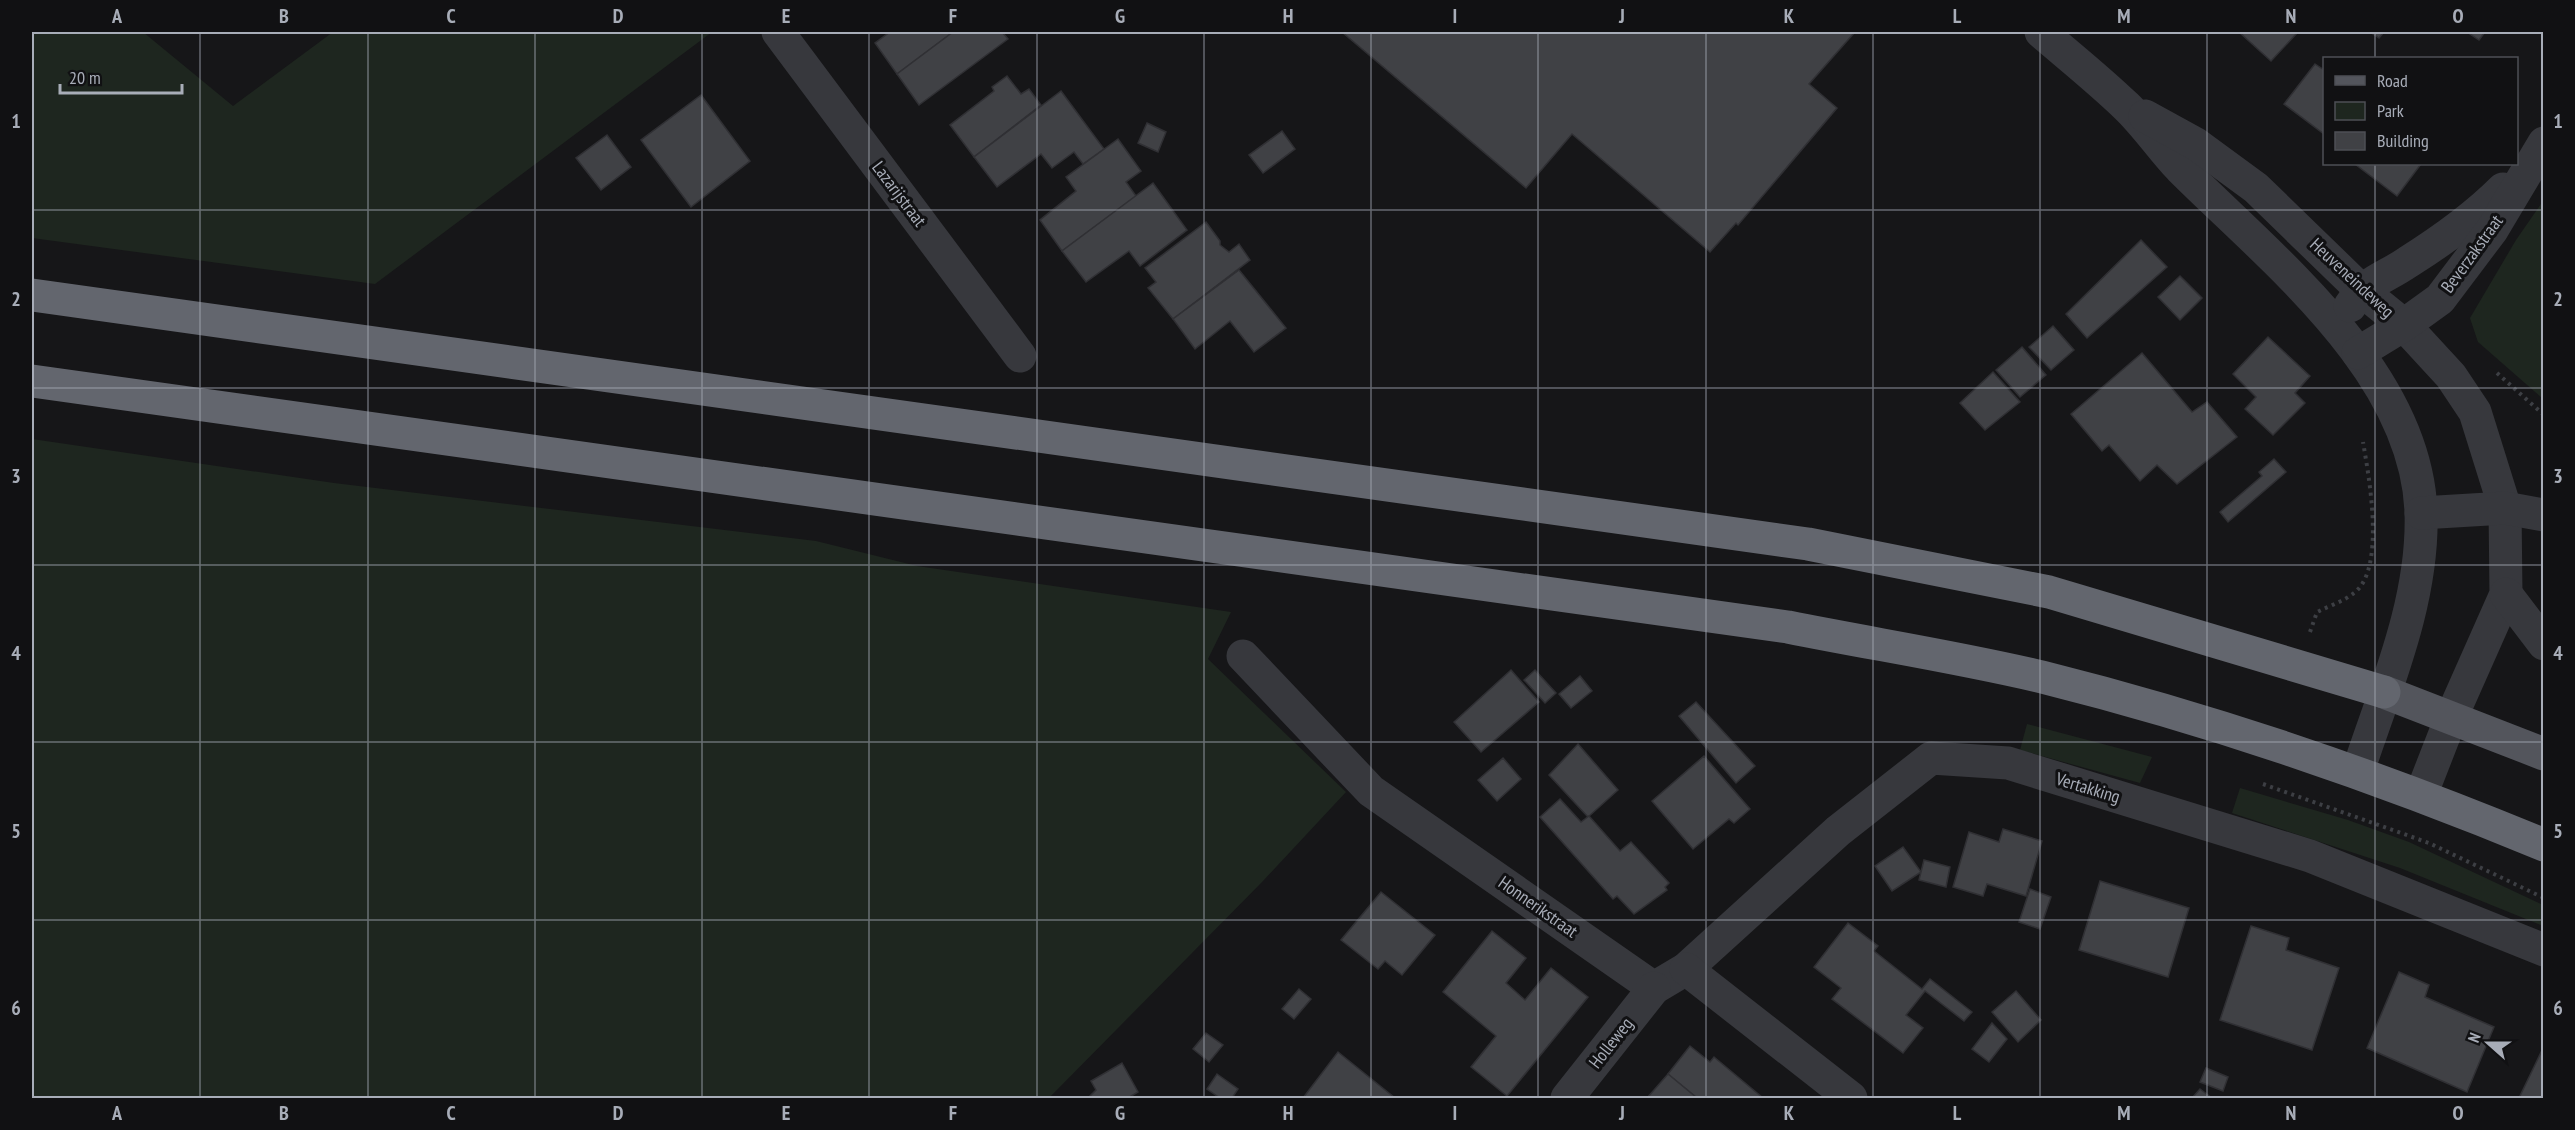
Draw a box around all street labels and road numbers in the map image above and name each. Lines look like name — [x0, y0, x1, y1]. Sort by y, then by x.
street label: Lazarijstraat — [867, 156, 932, 231]
street label: Beverzakstraat — [2436, 210, 2508, 297]
street label: Heuveneindeweg — [2305, 233, 2399, 323]
street label: Vertakking — [2052, 767, 2123, 808]
street label: Honnerikstraat — [1494, 871, 1583, 942]
street label: Holleweg — [1583, 1013, 1638, 1073]

